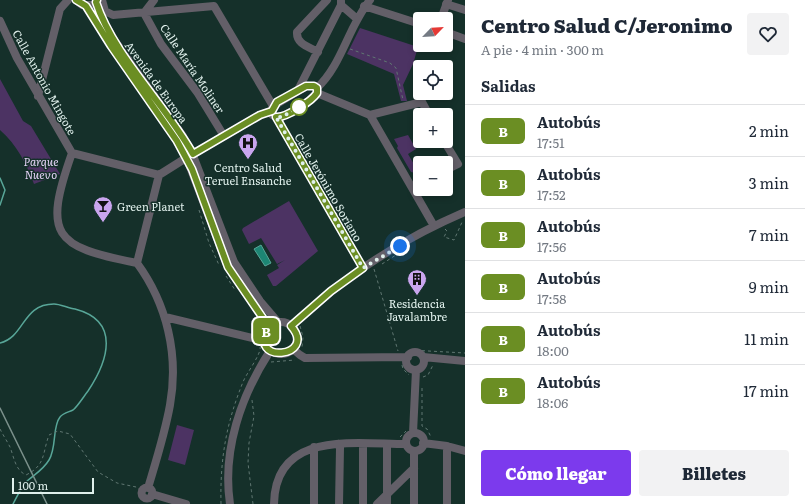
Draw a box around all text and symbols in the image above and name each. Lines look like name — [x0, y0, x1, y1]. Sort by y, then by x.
text: Centro Salud C/Jeronimo — [481, 11, 733, 39]
north arrow — [413, 12, 453, 52]
map controls — [413, 12, 453, 196]
button: heart — [747, 13, 789, 55]
street label: Calle María Moliner — [157, 20, 229, 117]
street label: Calle Antonio Mingote — [9, 27, 81, 138]
street label: Avenida de Europa — [122, 38, 192, 126]
text: A pie · 4 min · 300 m — [481, 40, 604, 59]
button: locate — [413, 60, 453, 100]
text: Salidas — [481, 74, 536, 97]
unlabelled marker — [290, 98, 308, 116]
button: + — [413, 108, 453, 148]
text: Autobús — [537, 110, 600, 133]
text: 2 min — [749, 119, 789, 142]
text: B — [498, 121, 508, 141]
street label: Calle Jerónimo Soriano — [291, 130, 367, 244]
hospital icon: Centro Salud Teruel Ensanche — [237, 132, 259, 160]
text: 17:51 — [537, 133, 564, 152]
park label: Parque Nuevo — [24, 153, 58, 182]
button: − — [413, 156, 453, 196]
place label: Centro Salud Teruel Ensanche — [204, 159, 292, 188]
text: Autobús — [537, 162, 600, 185]
text: 3 min — [748, 171, 789, 194]
text: B — [498, 173, 508, 193]
text: 17:52 — [537, 185, 566, 204]
bar icon: Green Planet — [92, 195, 114, 223]
place label: Green Planet — [117, 198, 185, 214]
text: Autobús — [537, 214, 600, 237]
text: 7 min — [749, 223, 789, 246]
text: B — [498, 225, 508, 245]
your location — [390, 236, 410, 256]
text: 17:56 — [537, 237, 566, 256]
text: Autobús — [537, 266, 600, 289]
building icon: Residencia Javalambre — [406, 268, 428, 296]
text: 9 min — [749, 275, 789, 298]
text: B — [498, 277, 508, 297]
text: 17:58 — [537, 289, 566, 308]
place label: Residencia Javalambre — [387, 295, 448, 324]
line badge: B — [253, 318, 279, 344]
text: Autobús — [537, 318, 600, 341]
text: B — [261, 321, 271, 341]
text: 11 min — [744, 327, 789, 350]
text: B — [498, 329, 508, 349]
text: 18:00 — [537, 341, 569, 360]
text: Autobús — [537, 370, 600, 393]
text: 17 min — [743, 379, 789, 402]
text: B — [498, 381, 508, 401]
text: 18:06 — [537, 393, 568, 412]
button: Cómo llegar — [481, 450, 631, 496]
button: Billetes — [639, 450, 789, 496]
scale bar — [12, 476, 94, 495]
text: 100 m — [18, 477, 48, 493]

